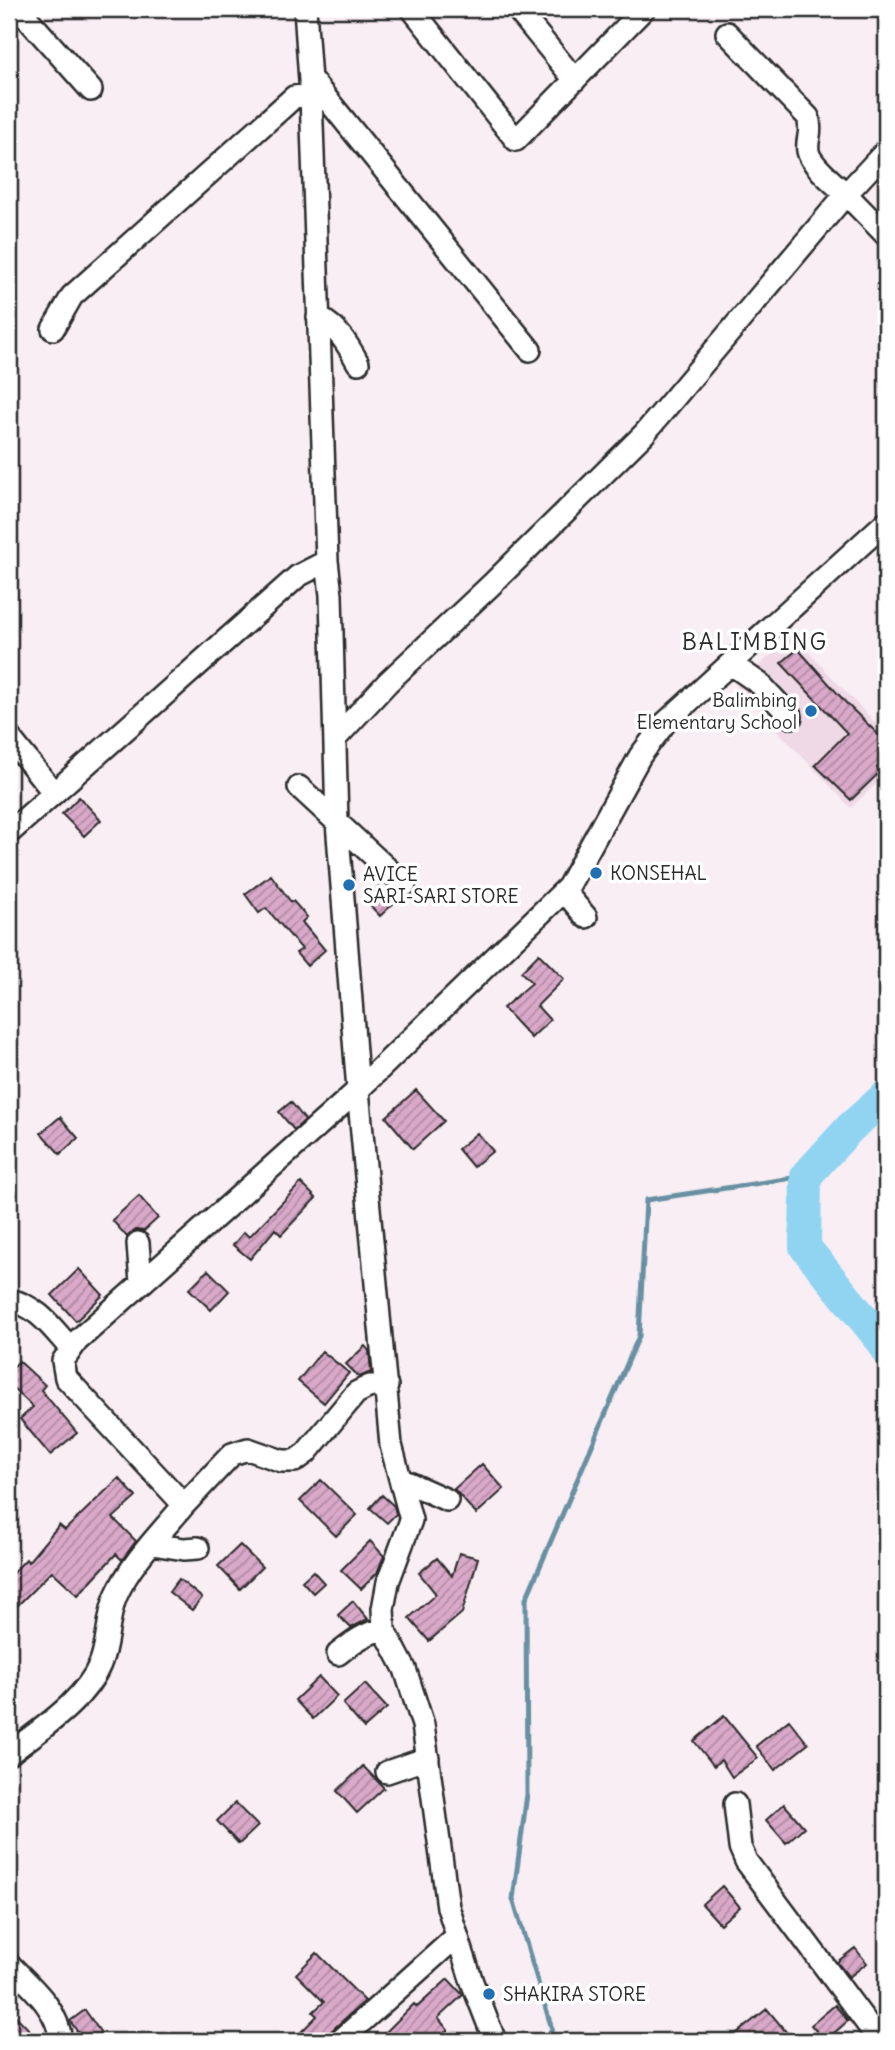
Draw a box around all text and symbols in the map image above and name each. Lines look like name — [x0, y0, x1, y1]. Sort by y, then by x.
district label: BALIMBING — [682, 627, 828, 656]
place label: Balimbing Elementary School — [636, 688, 797, 734]
marker: Balimbing Elementary School — [803, 703, 819, 719]
place label: KONSEHAL — [610, 861, 707, 885]
place label: AVICE SARI-SARI STORE — [363, 862, 519, 908]
marker: KONSEHAL — [588, 865, 604, 881]
marker: AVICE SARI-SARI STORE — [341, 877, 357, 893]
place label: SHAKIRA STORE — [503, 1982, 646, 2006]
marker: SHAKIRA STORE — [481, 1986, 497, 2002]

